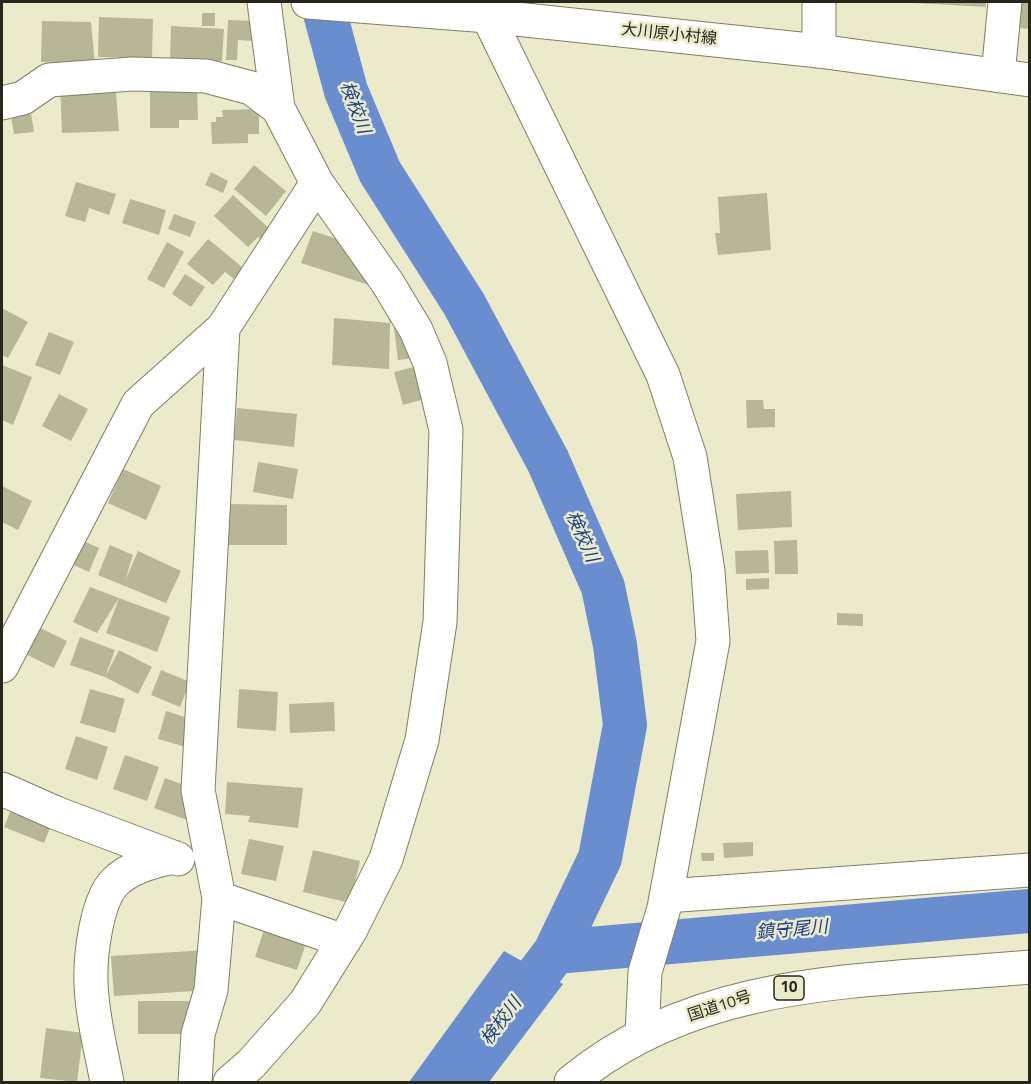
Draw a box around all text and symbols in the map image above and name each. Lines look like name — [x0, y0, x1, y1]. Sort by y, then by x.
street label: 大川原小村線 — [620, 20, 718, 50]
water label: 検校川 — [334, 79, 374, 137]
water label: 検校川 — [560, 508, 602, 566]
water label: 鎮守尾川 — [755, 917, 829, 945]
road number: 10 — [774, 976, 804, 1000]
street label: 国道10号 — [686, 988, 754, 1026]
water label: 検校川 — [477, 994, 527, 1050]

